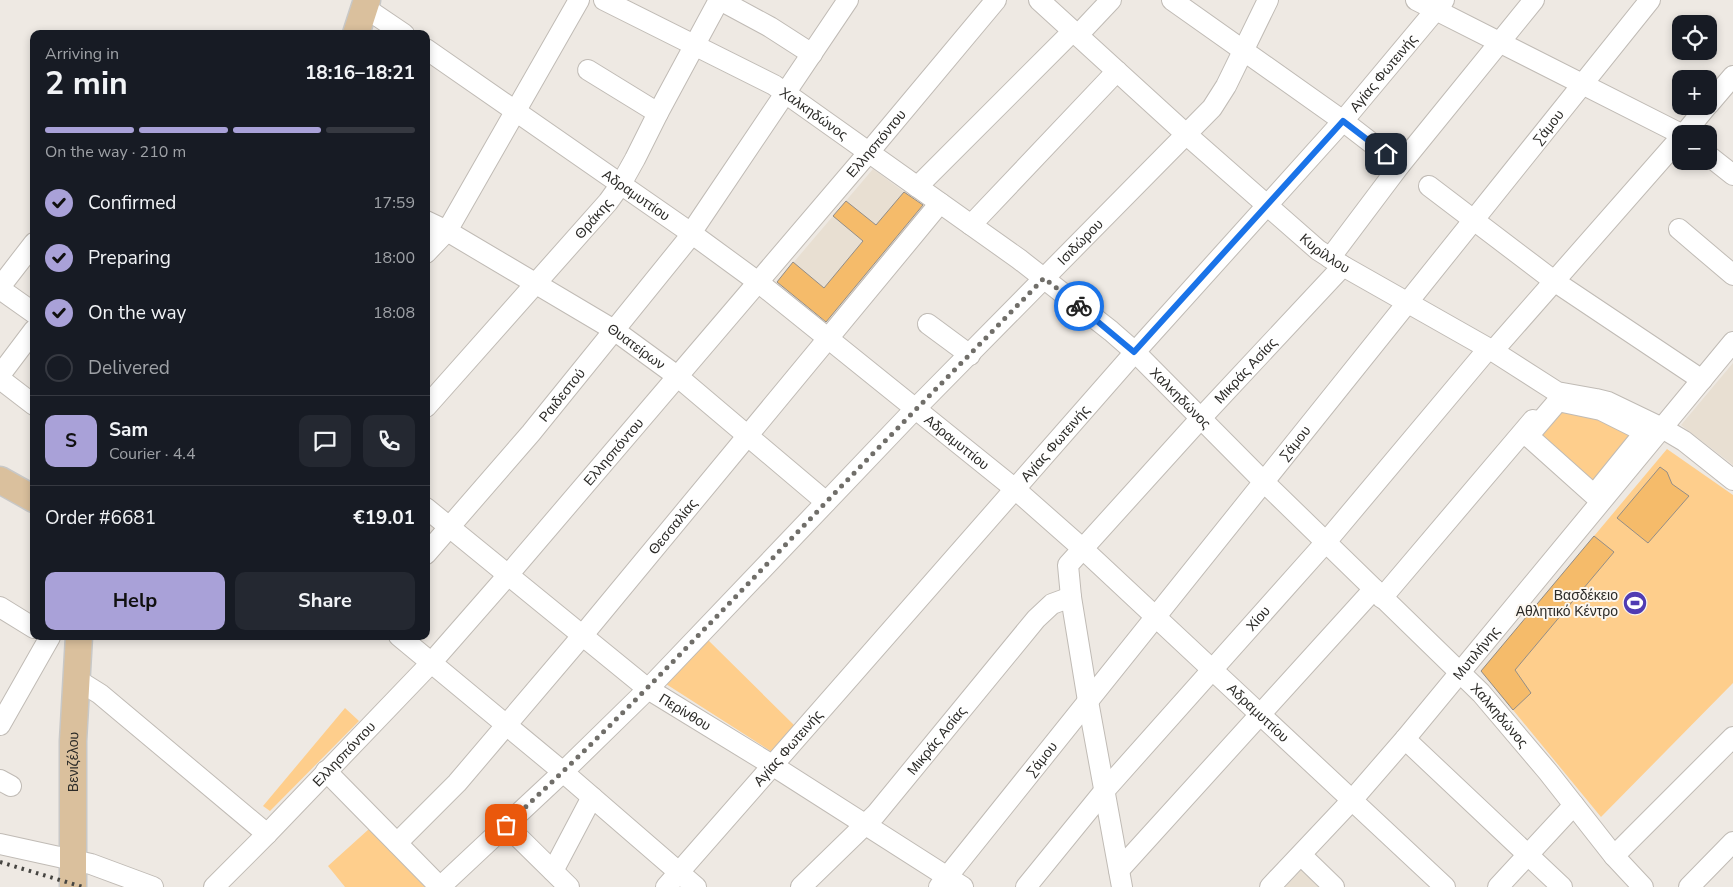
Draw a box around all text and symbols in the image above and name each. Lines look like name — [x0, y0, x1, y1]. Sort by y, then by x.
map controls — [1672, 15, 1717, 170]
button: locate — [1672, 15, 1717, 60]
street label: Αγίας Φωτεινής — [1345, 30, 1421, 116]
text: Arriving in — [45, 43, 119, 65]
text: 18:16–18:21 — [305, 60, 415, 86]
text: 2 min — [45, 62, 128, 105]
button: + — [1672, 70, 1717, 115]
street label: Χαλκηδώνος — [776, 83, 852, 144]
street label: Ελλησπόντου — [842, 105, 910, 182]
street label: Σάμου — [1528, 106, 1568, 148]
button: − — [1672, 125, 1717, 170]
pin — [1365, 133, 1407, 175]
icon: home — [1372, 140, 1400, 168]
text: On the way · 210 m — [45, 141, 186, 163]
street label: Αδραμυττίου — [599, 165, 674, 225]
icon: check — [45, 189, 73, 217]
text: Confirmed — [88, 190, 176, 216]
text: 17:59 — [373, 192, 415, 214]
street label: Θράκης — [570, 194, 617, 243]
street label: Ισιδώρου — [1053, 215, 1107, 269]
street label: Κυρίλλου — [1296, 229, 1353, 277]
icon: check — [45, 244, 73, 272]
text: Preparing — [88, 245, 171, 271]
text: 18:00 — [373, 247, 415, 269]
courier — [1054, 281, 1104, 331]
icon: bike — [1065, 292, 1093, 320]
icon: check — [45, 299, 73, 327]
text: On the way — [88, 300, 186, 326]
text: 18:08 — [373, 302, 415, 324]
street label: Θυατείρων — [604, 319, 669, 374]
street label: Μικράς Ασίας — [1210, 333, 1281, 408]
text: Delivered — [88, 355, 170, 381]
street label: Χαλκηδώνος — [1146, 363, 1216, 433]
street label: Ραιδεστού — [534, 364, 589, 426]
street label: Αγίας Φωτεινής — [1016, 401, 1094, 486]
street label: Αδραμυττίου — [920, 410, 993, 474]
street label: Ελλησπόντου — [579, 414, 648, 490]
button: chat — [299, 415, 351, 467]
button: phone — [363, 415, 415, 467]
text: Sam — [109, 417, 148, 443]
street label: Σάμου — [1275, 422, 1315, 465]
text: S — [65, 428, 77, 454]
text: Courier · 4.4 — [109, 443, 195, 465]
street label: Θεσσαλίας — [644, 494, 702, 558]
text: Order #6681 — [45, 505, 156, 531]
text: €19.01 — [353, 505, 415, 531]
button: Help — [45, 572, 225, 630]
button: Share — [235, 572, 415, 630]
place label: Βασδέκειο Αθλητικό Κέντρο — [1516, 586, 1618, 621]
sports icon: Βασδέκειο Αθλητικό Κέντρο — [1622, 590, 1648, 616]
street label: Χίου — [1242, 602, 1274, 635]
street label: Μυτιλήνης — [1448, 622, 1504, 684]
street label: Αδραμυττίου — [1223, 679, 1293, 746]
street label: Χαλκηδώνος — [1467, 679, 1533, 752]
street label: Περίνθου — [656, 689, 715, 735]
street label: Μικράς Ασίας — [902, 702, 971, 779]
street label: Αγίας Φωτεινής — [749, 705, 827, 790]
street label: Ελλησπόντου — [308, 717, 380, 791]
street label: Βενιζέλου — [64, 731, 83, 792]
street label: Σάμου — [1022, 738, 1061, 781]
pin — [485, 804, 527, 846]
icon: bag — [492, 811, 520, 839]

